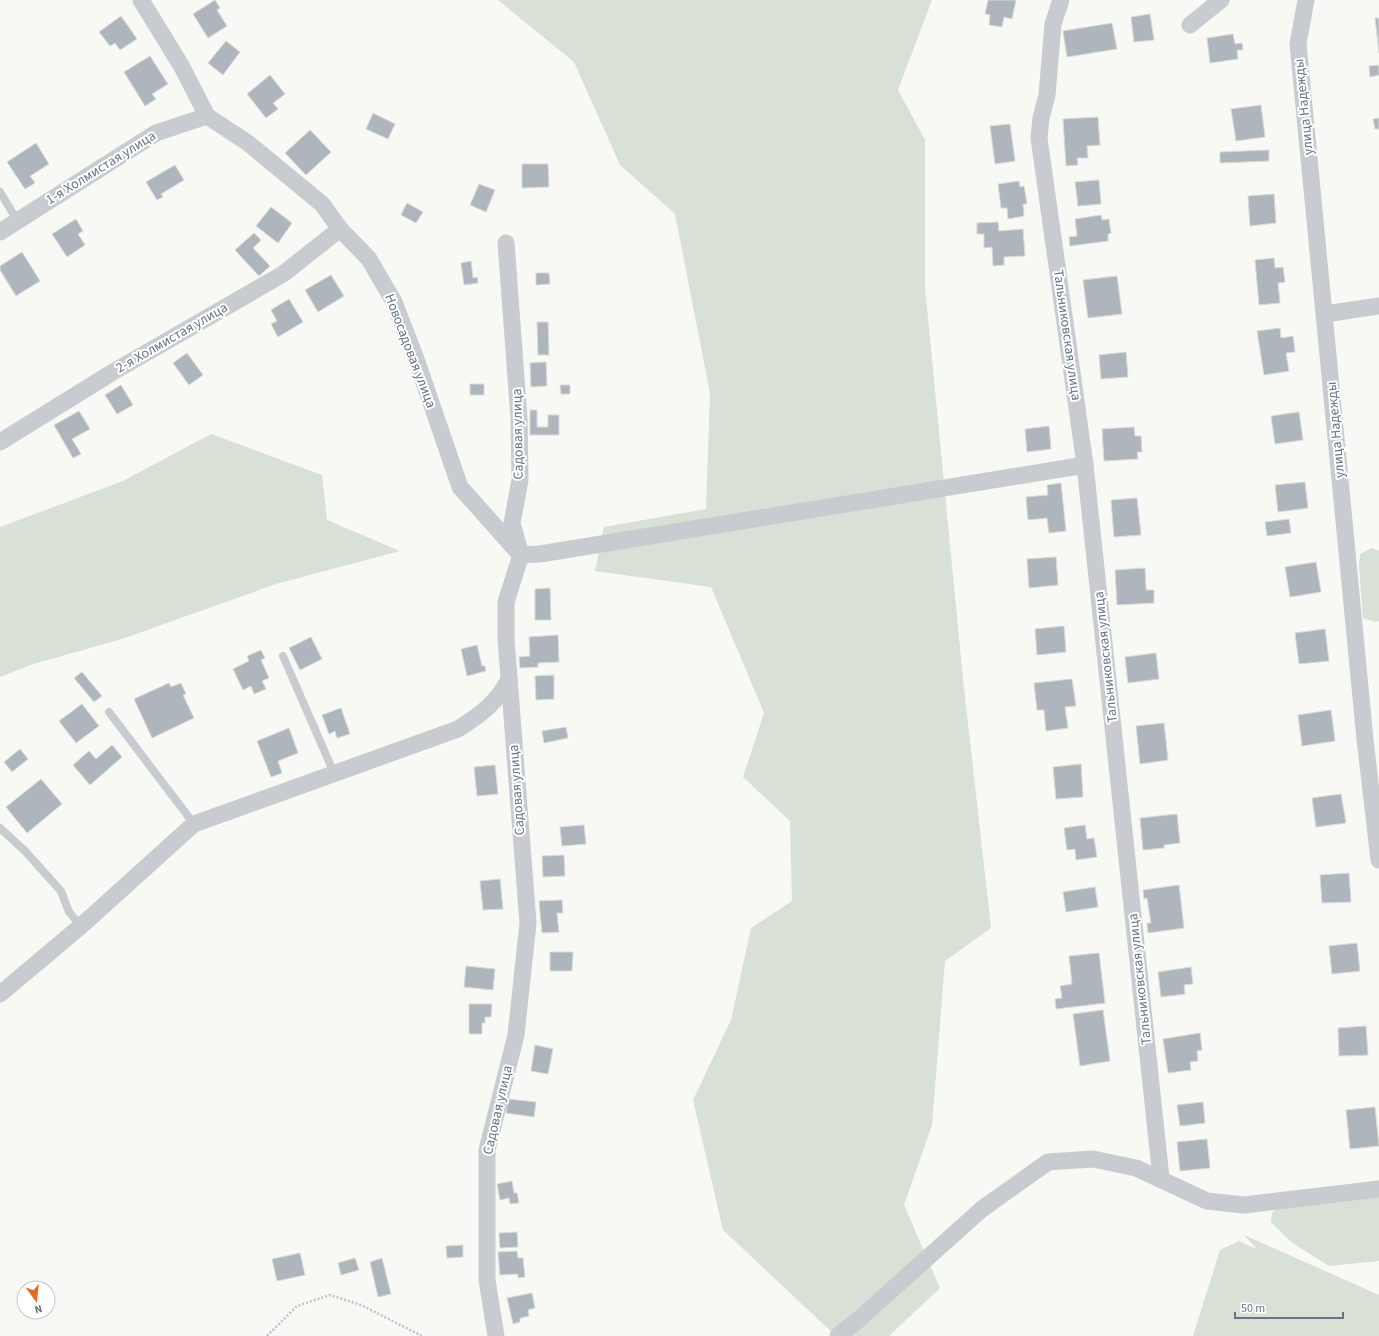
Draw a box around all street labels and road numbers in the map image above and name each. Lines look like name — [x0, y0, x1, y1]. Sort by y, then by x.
street label: улица Надежды — [1289, 58, 1319, 156]
street label: 1-я Холмистая улица — [42, 126, 160, 210]
street label: Тальниковская улица — [1048, 268, 1086, 402]
street label: Новосадовая улица — [379, 291, 441, 411]
street label: 2-я Холмистая улица — [112, 298, 232, 378]
street label: улица Надежды — [1322, 381, 1350, 479]
street label: Садовая улица — [507, 388, 529, 480]
street label: Тальниковская улица — [1089, 590, 1123, 724]
street label: Садовая улица — [504, 744, 530, 836]
street label: Тальниковская улица — [1123, 912, 1157, 1046]
street label: Садовая улица — [478, 1063, 518, 1157]

